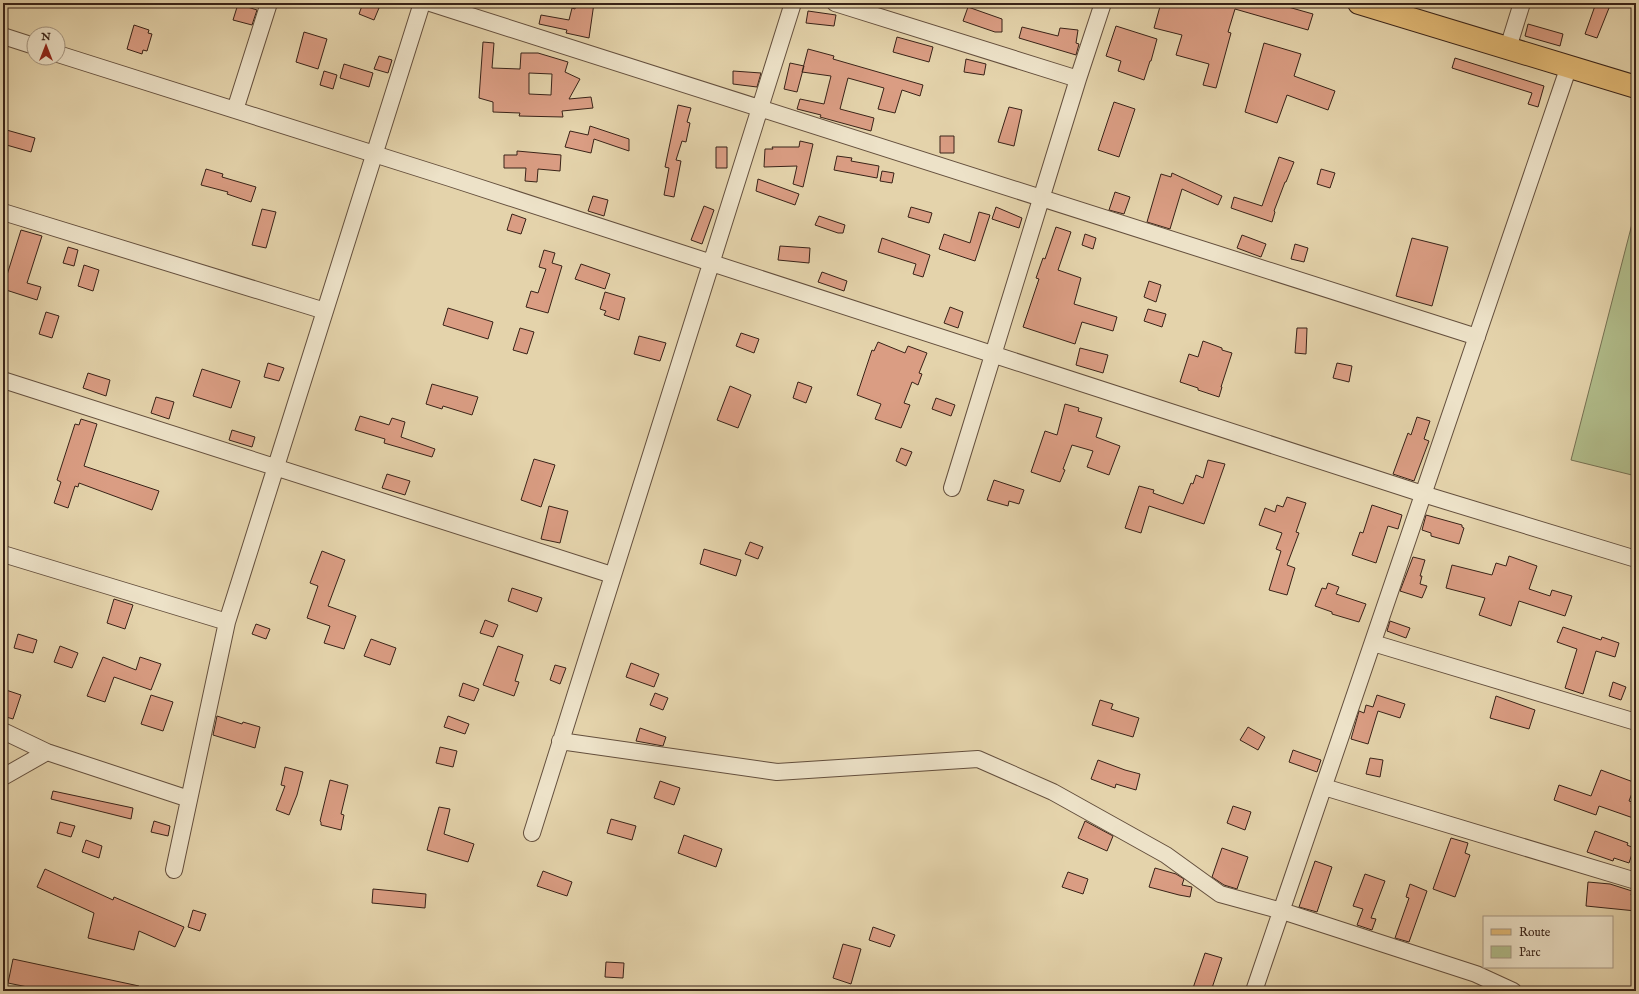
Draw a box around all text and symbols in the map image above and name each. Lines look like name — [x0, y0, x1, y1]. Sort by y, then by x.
north arrow — [26, 26, 66, 66]
text: N — [40, 30, 51, 44]
legend — [1483, 916, 1613, 968]
text: Route — [1519, 925, 1551, 940]
text: Parc — [1519, 945, 1541, 960]

